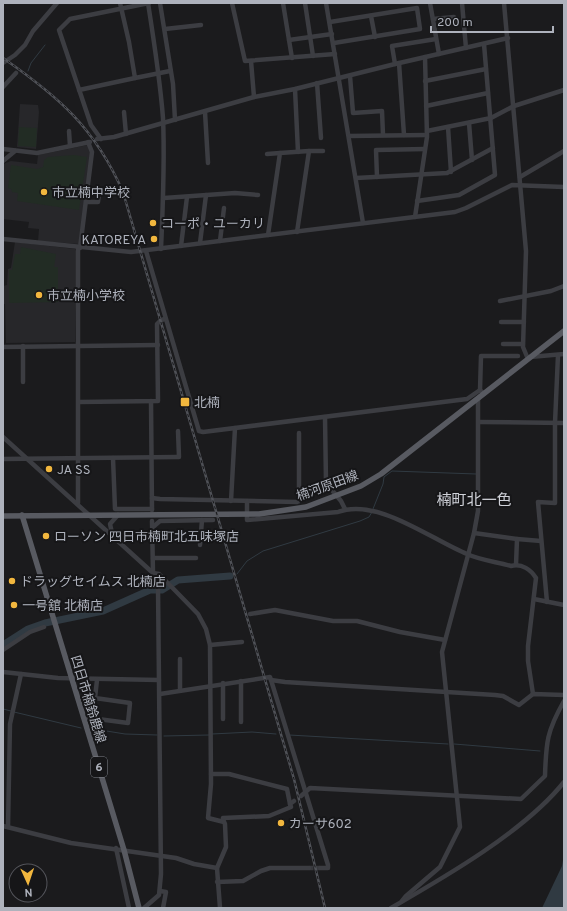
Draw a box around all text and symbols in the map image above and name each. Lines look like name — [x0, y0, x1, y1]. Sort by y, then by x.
scale bar — [431, 8, 553, 34]
text: 200 m — [437, 15, 473, 31]
place label: 市立楠中学校 — [52, 185, 130, 202]
marker: 市立楠中学校 — [39, 187, 49, 197]
place label: コーポ・ユーカリ — [161, 217, 265, 233]
marker: コーポ・ユーカリ — [148, 218, 158, 228]
place label: KATOREYA — [82, 233, 146, 249]
marker: KATOREYA — [149, 234, 159, 244]
place label: 市立楠小学校 — [47, 288, 125, 305]
marker: 市立楠小学校 — [34, 290, 44, 300]
place label: 北楠 — [194, 395, 220, 412]
marker: 北楠 — [179, 396, 191, 408]
place label: JA SS — [57, 463, 91, 479]
marker: JA SS — [44, 464, 54, 474]
street label: 楠河原田線 — [294, 467, 361, 506]
district label: 楠町北一色 — [436, 491, 512, 511]
place label: ローソン 四日市楠町北五味塚店 — [54, 529, 239, 546]
marker: ローソン 四日市楠町北五味塚店 — [41, 531, 51, 541]
place label: ドラッグセイムス 北楠店 — [20, 574, 166, 591]
marker: ドラッグセイムス 北楠店 — [7, 576, 17, 586]
place label: 一号舘 北楠店 — [22, 598, 103, 615]
marker: 一号舘 北楠店 — [9, 600, 19, 610]
street label: 四日市楠鈴鹿線 — [66, 653, 109, 745]
road number: 6 — [91, 757, 107, 777]
place label: カーサ602 — [289, 817, 352, 833]
marker: カーサ602 — [276, 818, 286, 828]
north arrow — [8, 863, 48, 903]
text: N — [24, 885, 33, 899]

